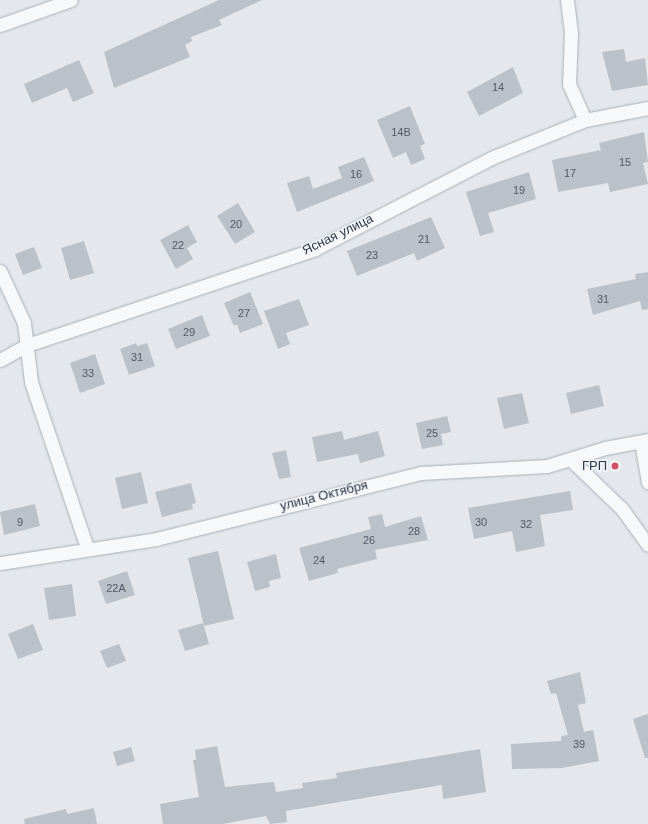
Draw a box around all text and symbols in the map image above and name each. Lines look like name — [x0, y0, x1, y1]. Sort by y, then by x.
house number: 14 — [492, 80, 504, 94]
house number: 14В — [391, 125, 411, 139]
house number: 15 — [619, 155, 631, 169]
house number: 17 — [564, 166, 576, 180]
house number: 16 — [350, 167, 362, 181]
house number: 19 — [513, 183, 525, 197]
street label: Ясная улица — [300, 211, 376, 259]
house number: 20 — [230, 217, 242, 231]
house number: 21 — [418, 232, 430, 246]
house number: 22 — [172, 238, 184, 252]
house number: 23 — [366, 248, 378, 262]
house number: 31 — [597, 292, 609, 306]
house number: 27 — [238, 306, 250, 320]
house number: 29 — [183, 325, 195, 339]
house number: 31 — [131, 350, 143, 364]
house number: 33 — [82, 366, 94, 380]
house number: 25 — [426, 426, 438, 440]
place label: ГРП — [582, 458, 607, 474]
marker: ГРП — [610, 461, 620, 471]
street label: улица Октября — [279, 478, 369, 514]
house number: 9 — [17, 515, 23, 529]
house number: 30 — [475, 515, 487, 529]
house number: 32 — [520, 517, 532, 531]
house number: 28 — [408, 524, 420, 538]
house number: 26 — [363, 533, 375, 547]
house number: 24 — [313, 553, 325, 567]
house number: 22А — [106, 581, 126, 595]
house number: 39 — [573, 737, 585, 751]

